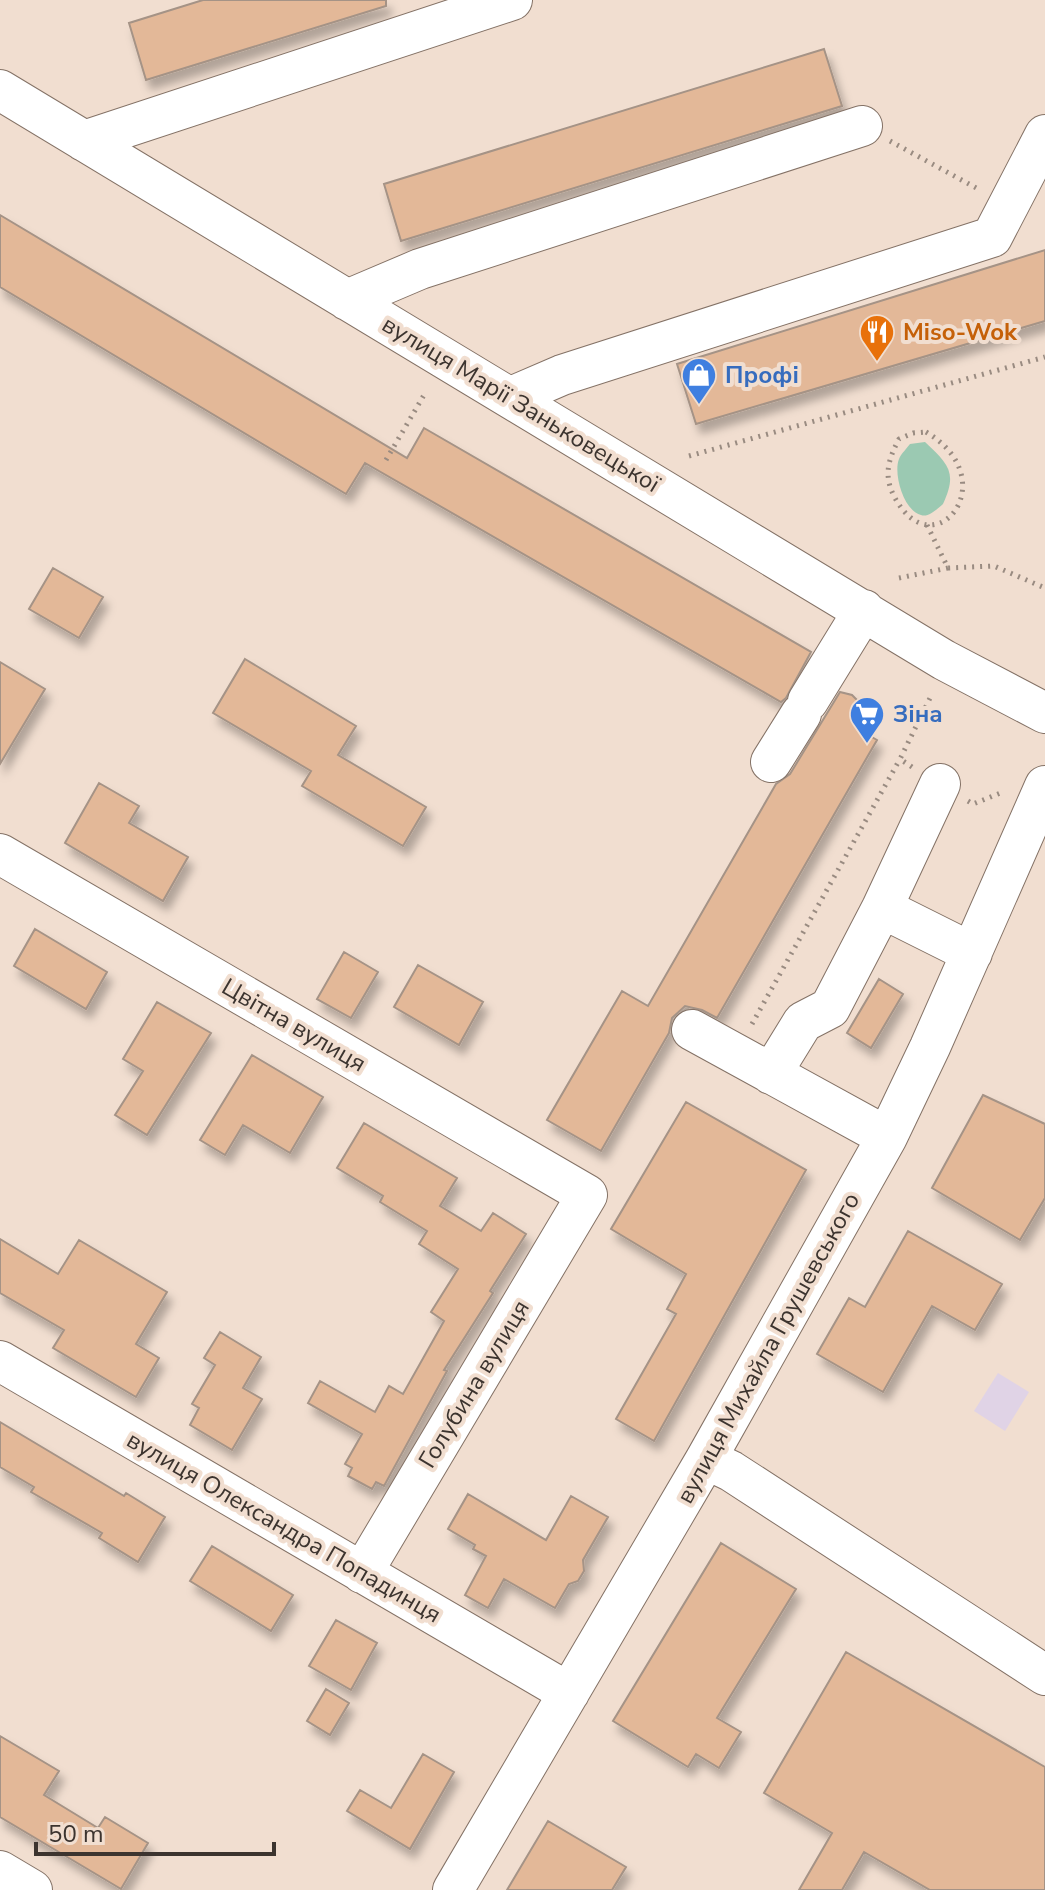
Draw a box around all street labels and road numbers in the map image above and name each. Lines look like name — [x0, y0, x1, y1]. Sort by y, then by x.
street label: вулиця Марії Заньковецької — [376, 308, 667, 500]
street label: Цвітна вулиця — [216, 971, 372, 1079]
street label: вулиця Михайла Грушевського — [669, 1187, 867, 1509]
street label: Голубина вулиця — [411, 1294, 537, 1474]
street label: вулиця Олександра Попадинця — [121, 1424, 447, 1630]

